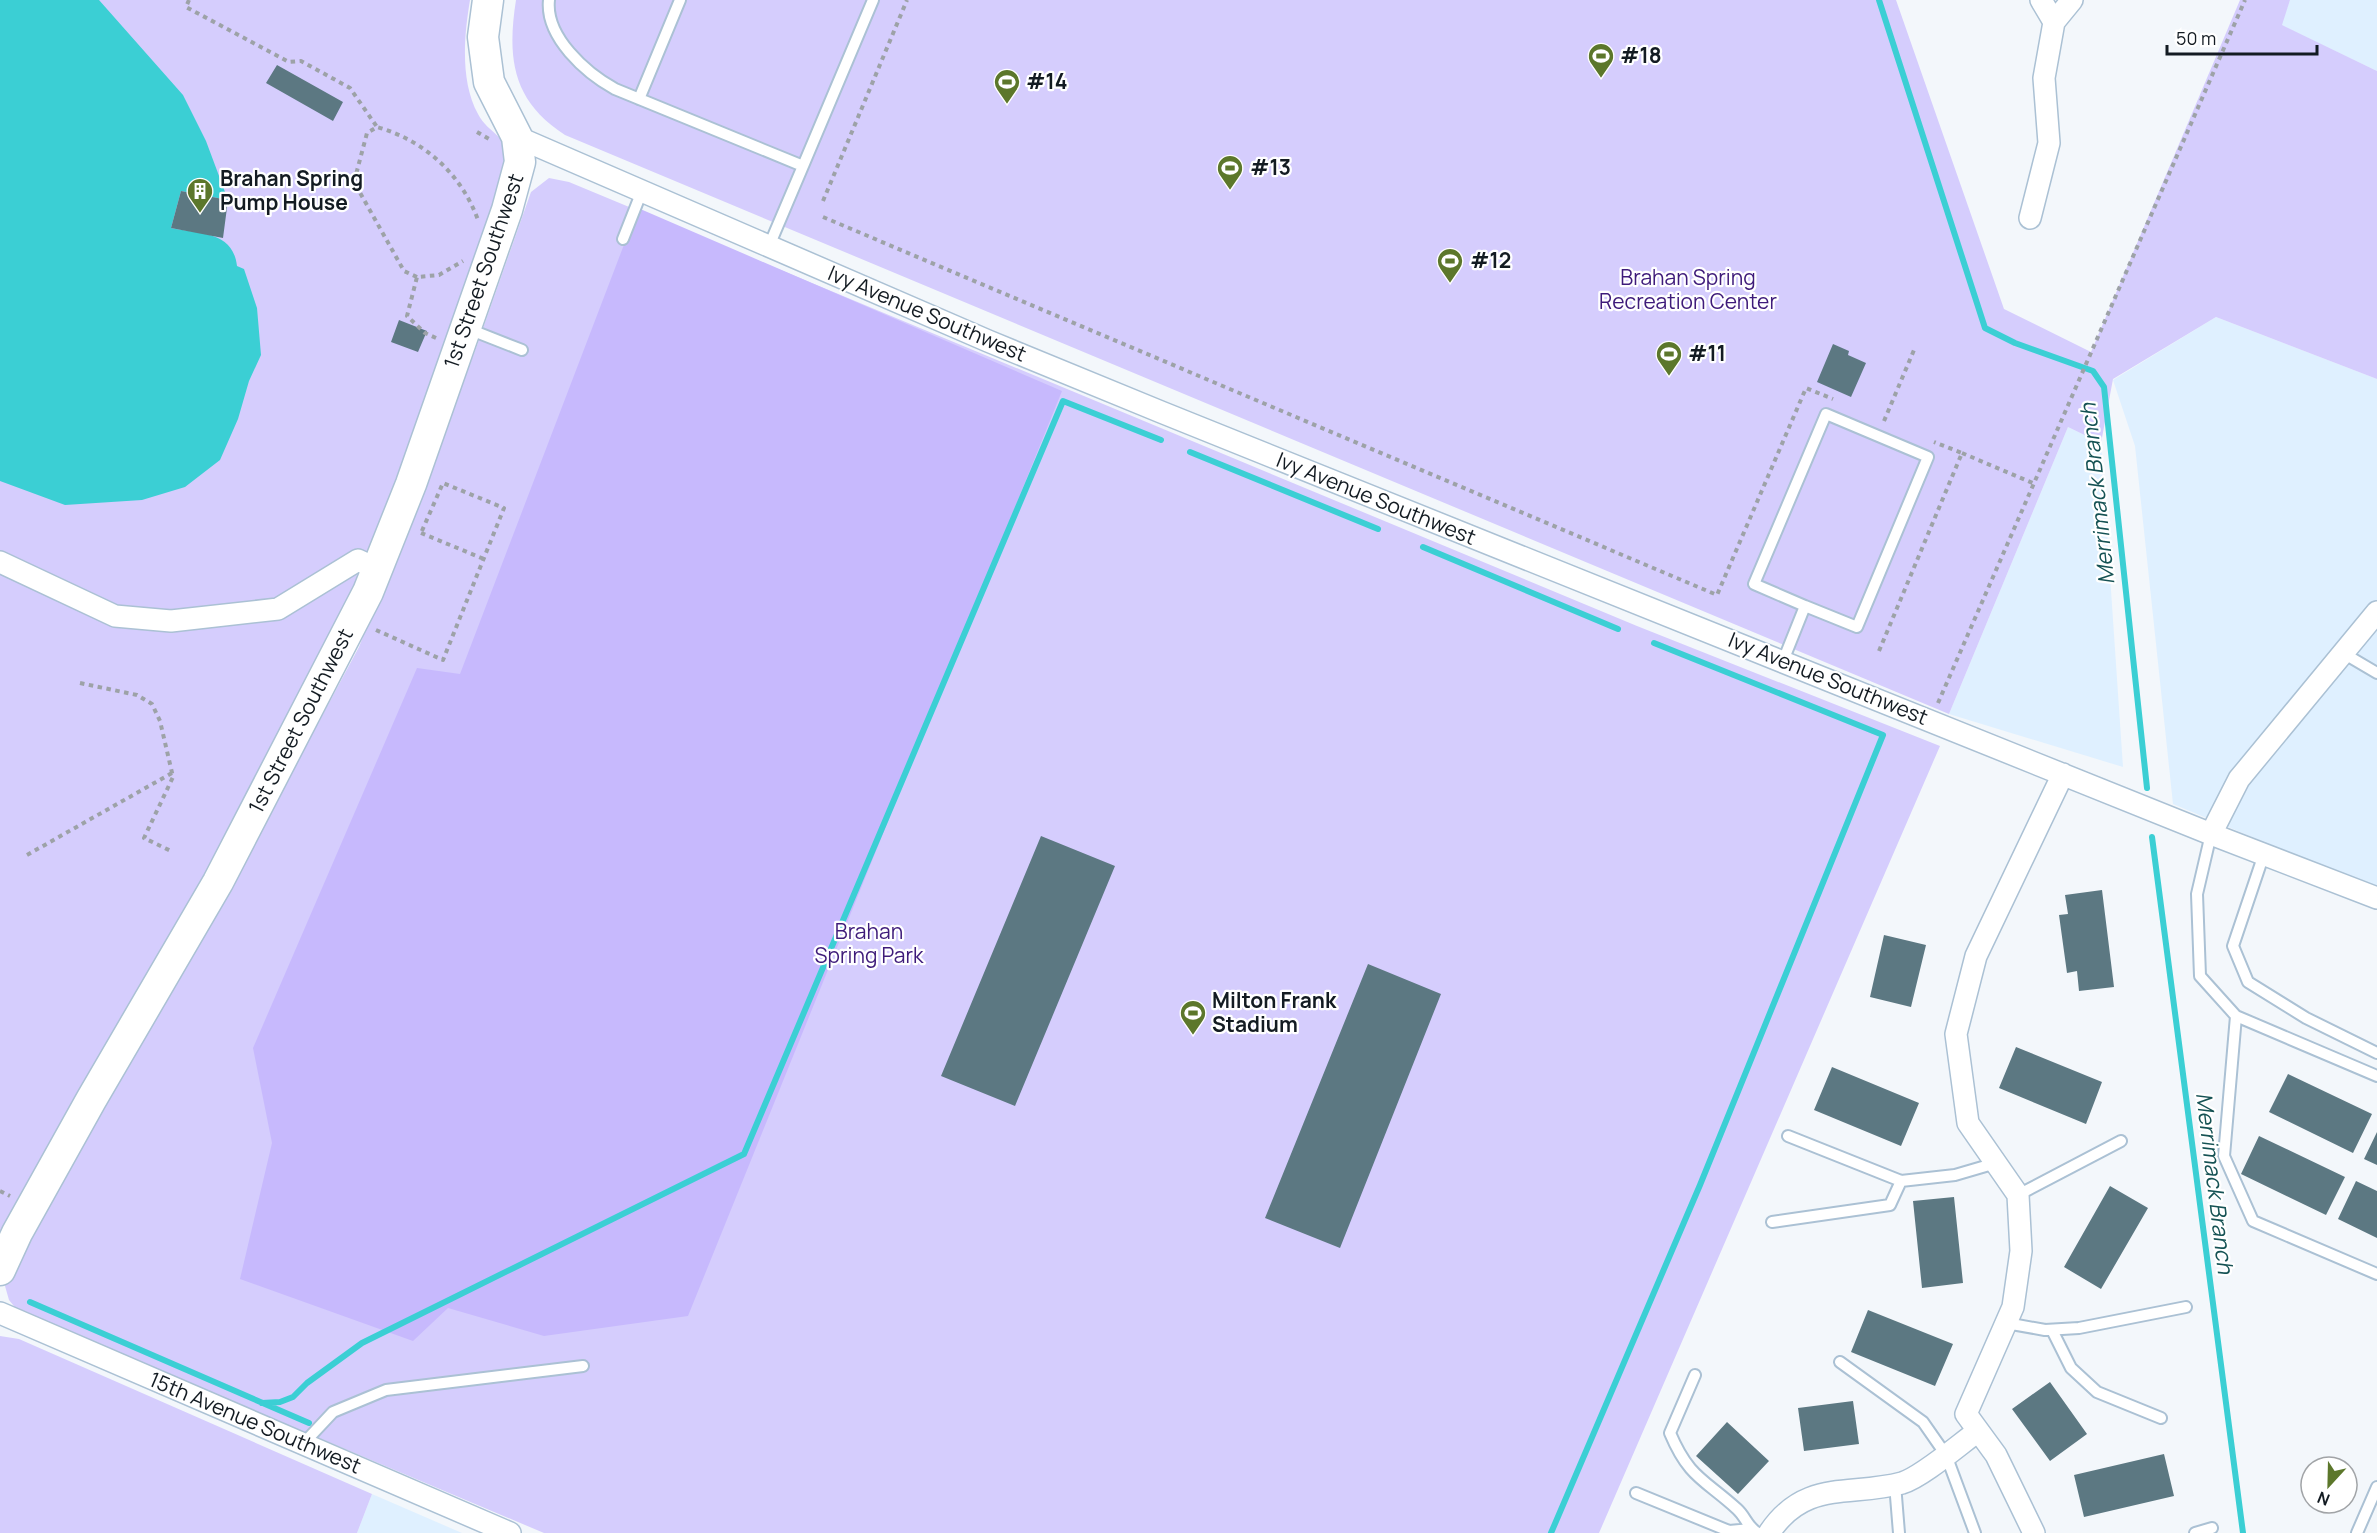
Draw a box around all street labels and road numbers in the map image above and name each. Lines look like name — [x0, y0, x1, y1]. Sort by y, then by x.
street label: 1st Street Southwest — [437, 170, 529, 372]
street label: Ivy Avenue Southwest — [824, 259, 1031, 368]
street label: Ivy Avenue Southwest — [1272, 445, 1480, 551]
street label: 1st Street Southwest — [241, 623, 359, 818]
street label: Ivy Avenue Southwest — [1724, 625, 1932, 731]
street label: 15th Avenue Southwest — [145, 1365, 366, 1479]

